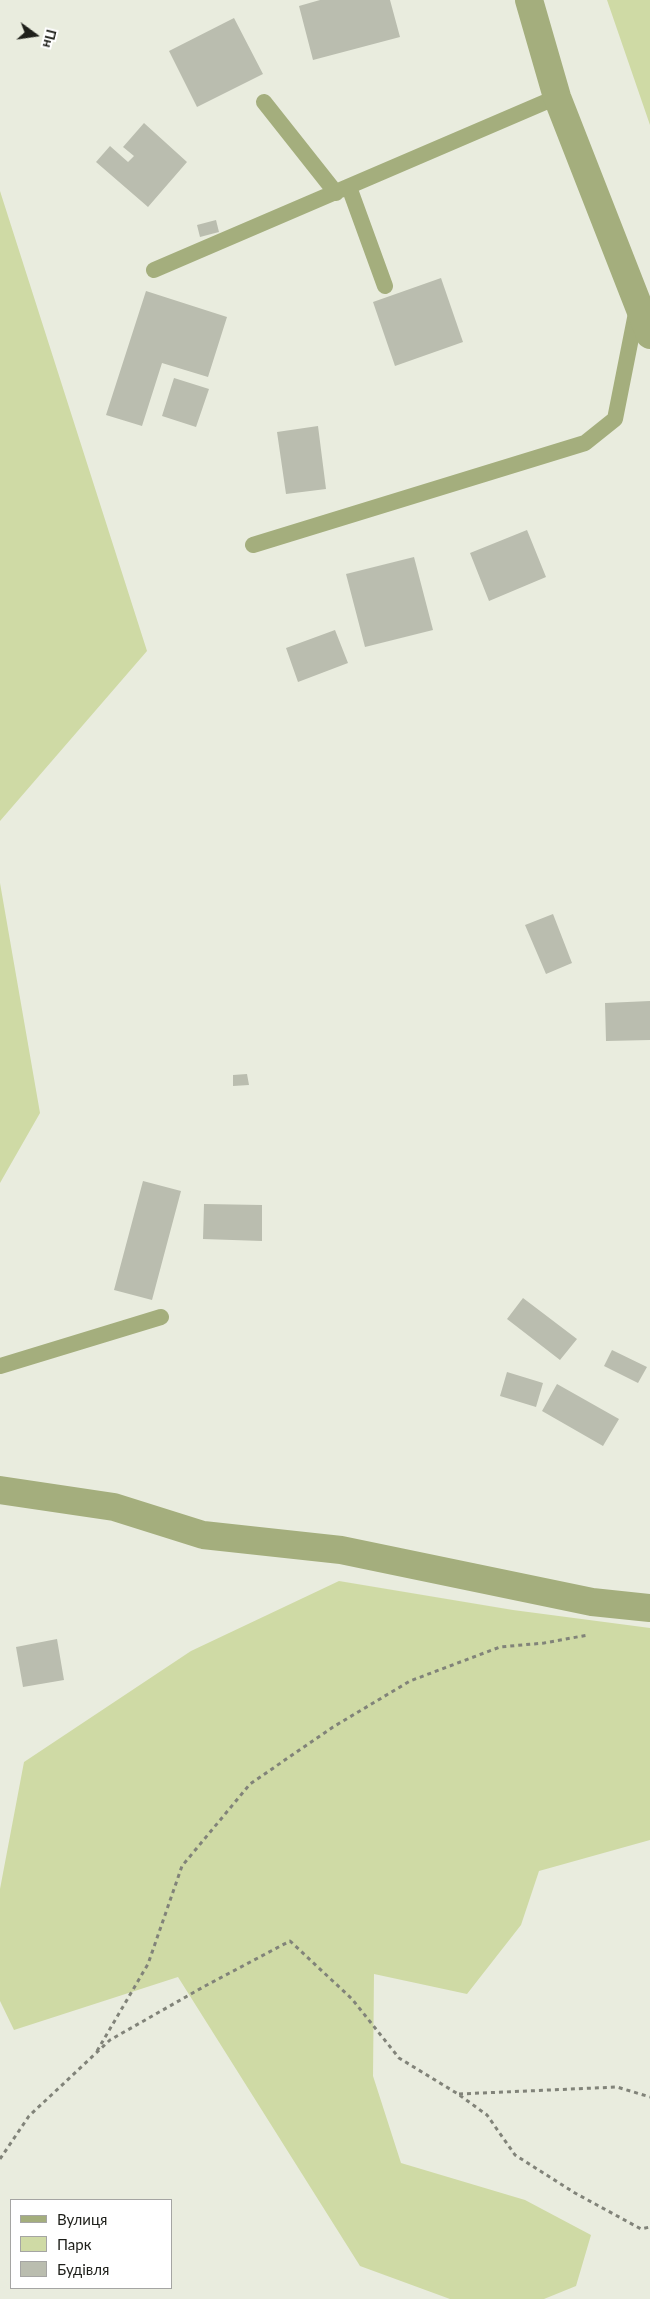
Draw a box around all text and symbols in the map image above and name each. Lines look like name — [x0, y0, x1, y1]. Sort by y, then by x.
north arrow — [10, 10, 60, 60]
text: Пн — [40, 28, 61, 50]
legend — [10, 2199, 172, 2289]
text: Вулиця — [57, 2210, 107, 2228]
text: Парк — [57, 2235, 91, 2253]
text: Будівля — [57, 2260, 109, 2278]

